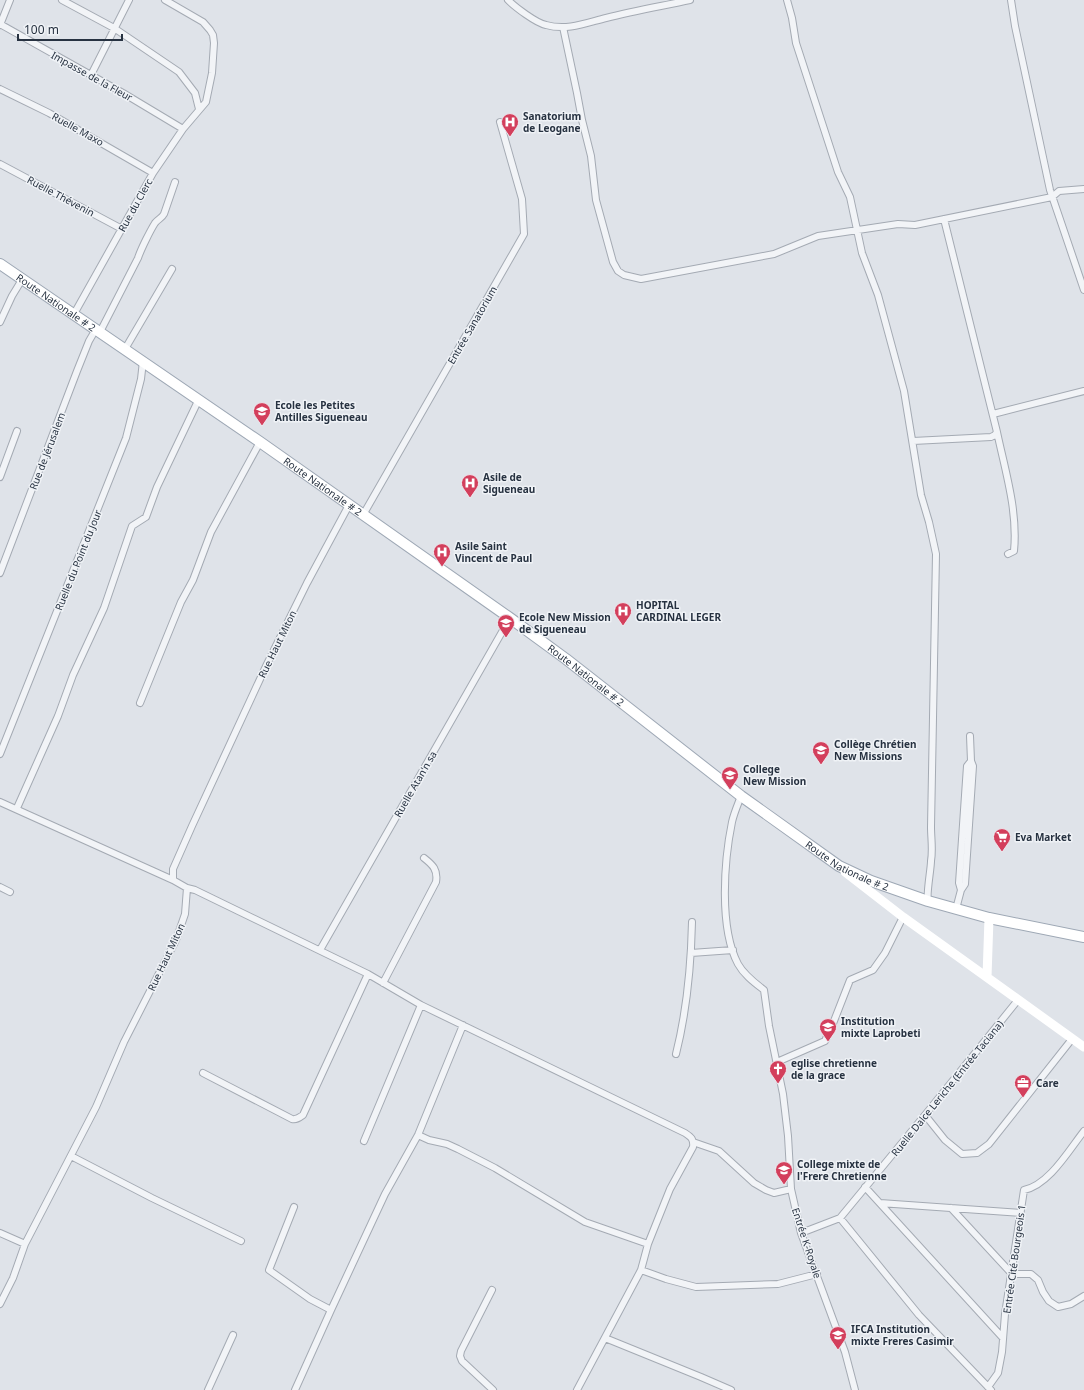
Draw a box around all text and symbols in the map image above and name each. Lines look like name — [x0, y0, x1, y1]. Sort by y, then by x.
scale bar — [18, 16, 122, 42]
text: 100 m — [24, 21, 59, 38]
street label: Impasse de la Fleur — [49, 48, 135, 104]
street label: Ruelle Maxo — [50, 109, 106, 149]
place label: Sanatorium de Leogane — [523, 109, 582, 135]
hospital icon: Sanatorium de Leogane — [500, 112, 520, 137]
street label: Ruelle Thévenin — [25, 172, 97, 220]
street label: Rue du Clerc — [115, 176, 155, 234]
street label: Route Nationale # 2 — [14, 270, 99, 335]
street label: Entrée Sanatorium — [444, 283, 500, 367]
place label: Ecole les Petites Antilles Sigueneau — [275, 398, 368, 424]
school or university icon: Ecole les Petites Antilles Sigueneau — [252, 401, 272, 426]
street label: Rue de Jérusalem — [26, 410, 68, 492]
street label: Route Nationale # 2 — [281, 454, 365, 519]
place label: Asile de Sigueneau — [483, 470, 535, 496]
hospital icon: Asile de Sigueneau — [460, 473, 480, 498]
street label: Ruelle du Point du Jour — [51, 508, 105, 612]
place label: Asile Saint Vincent de Paul — [455, 539, 532, 565]
hospital icon: Asile Saint Vincent de Paul — [432, 542, 452, 567]
place label: HOPITAL CARDINAL LEGER — [636, 598, 721, 624]
hospital icon: HOPITAL CARDINAL LEGER — [613, 601, 633, 626]
street label: Rue Haut Miton — [255, 608, 299, 680]
place label: Ecole New Mission de Sigueneau — [519, 610, 611, 636]
school or university icon: Ecole New Mission de Sigueneau — [496, 613, 516, 638]
street label: Route Nationale # 2 — [545, 641, 628, 709]
place label: Collège Chrétien New Missions — [834, 737, 916, 763]
school or university icon: Collège Chrétien New Missions — [811, 740, 831, 765]
street label: Ruelle Atan'n sa — [390, 748, 440, 820]
place label: College New Mission — [743, 762, 806, 788]
school or university icon: College New Mission — [720, 765, 740, 790]
supermarket icon: Eva Market — [992, 827, 1012, 852]
place label: Eva Market — [1015, 830, 1072, 844]
street label: Route Nationale # 2 — [803, 837, 891, 894]
street label: Rue Haut Miton — [144, 921, 188, 993]
place label: Institution mixte Laprobeti — [841, 1014, 920, 1040]
school or university icon: Institution mixte Laprobeti — [818, 1017, 838, 1042]
street label: Ruelle Dalce Leriche (Entrée Taciana) — [888, 1017, 1006, 1159]
place label: eglise chretienne de la grace — [791, 1056, 877, 1082]
church icon: eglise chretienne de la grace — [768, 1059, 788, 1084]
office icon: Care — [1013, 1073, 1033, 1098]
place label: Care — [1036, 1076, 1059, 1090]
place label: College mixte de l'Frere Chretienne — [797, 1157, 887, 1183]
school or university icon: College mixte de l'Frere Chretienne — [774, 1160, 794, 1185]
street label: Entrée Cité Bourgeois 1 — [999, 1203, 1029, 1315]
street label: Entrée K-Royale — [789, 1206, 825, 1280]
place label: IFCA Institution mixte Freres Casimir — [851, 1322, 954, 1348]
school or university icon: IFCA Institution mixte Freres Casimir — [828, 1325, 848, 1350]

